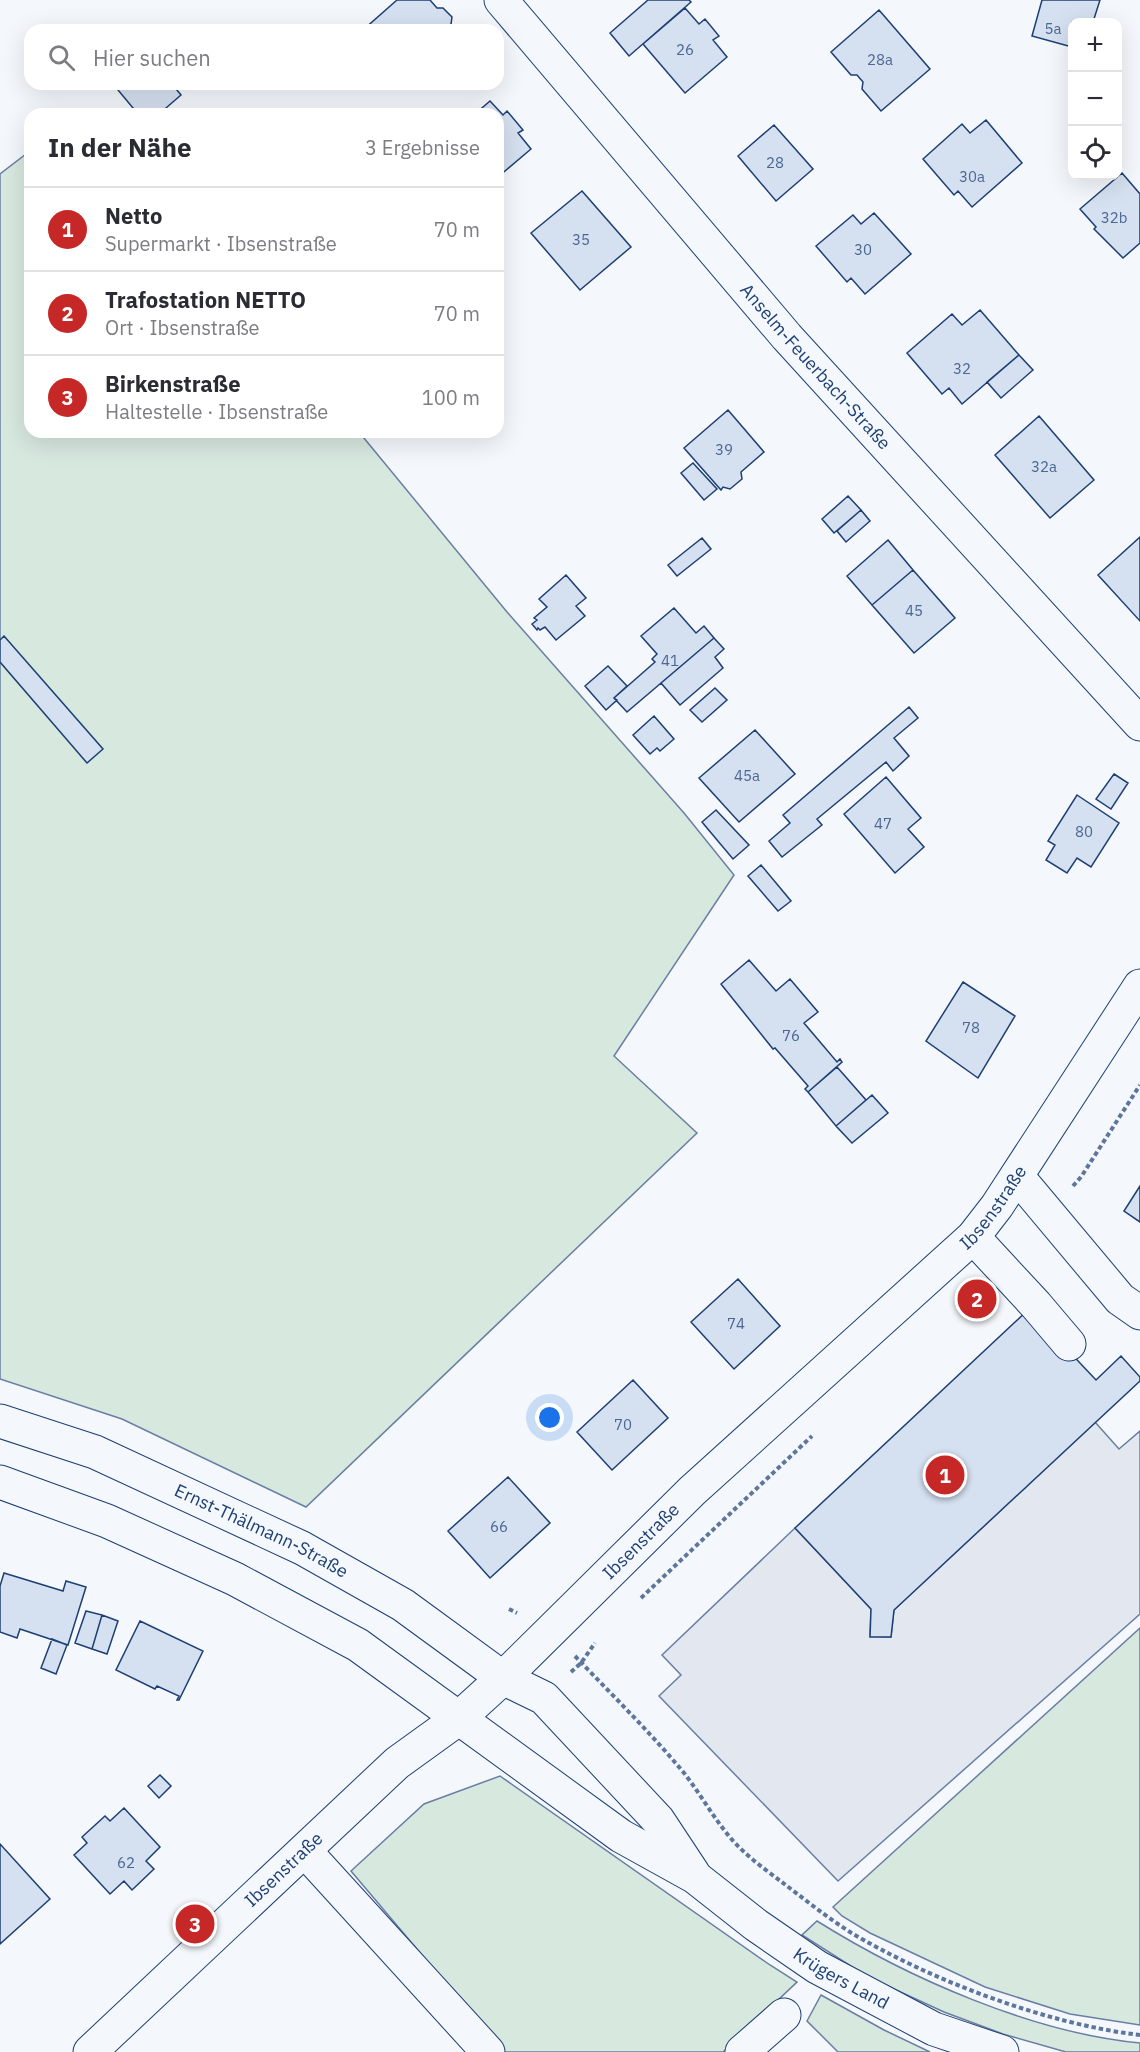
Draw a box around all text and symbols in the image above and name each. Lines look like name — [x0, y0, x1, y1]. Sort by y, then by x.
map controls — [1068, 18, 1122, 180]
button: + — [1068, 18, 1122, 72]
house number: 5a — [1044, 19, 1062, 38]
search box — [24, 24, 504, 90]
house number: 26 — [676, 40, 694, 59]
icon: search — [45, 41, 78, 74]
text: Hier suchen — [93, 43, 211, 72]
house number: 28a — [867, 50, 893, 69]
button: − — [1068, 72, 1122, 126]
button: locate — [1068, 126, 1122, 180]
text: In der Nähe — [48, 130, 192, 164]
text: 3 Ergebnisse — [365, 134, 480, 161]
house number: 28 — [766, 153, 784, 172]
house number: 30a — [959, 167, 985, 186]
text: Netto — [105, 201, 162, 230]
house number: 32b — [1101, 208, 1127, 227]
text: 1 — [62, 216, 74, 243]
text: 70 m — [434, 216, 480, 243]
text: Supermarkt · Ibsenstraße — [105, 230, 337, 257]
house number: 35 — [572, 230, 590, 249]
house number: 30 — [854, 240, 872, 259]
street label: Anselm-Feuerbach-Straße — [736, 278, 896, 454]
text: Trafostation NETTO — [105, 285, 306, 314]
text: 2 — [62, 300, 74, 327]
text: 70 m — [434, 300, 480, 327]
text: Ort · Ibsenstraße — [105, 314, 260, 341]
house number: 32 — [953, 359, 971, 378]
text: Birkenstraße — [105, 369, 241, 398]
text: 3 — [62, 384, 74, 411]
text: 100 m — [422, 384, 480, 411]
text: Haltestelle · Ibsenstraße — [105, 398, 328, 425]
house number: 39 — [715, 440, 733, 459]
house number: 32a — [1031, 457, 1057, 476]
house number: 45 — [905, 601, 923, 620]
house number: 41 — [661, 651, 679, 670]
house number: 45a — [734, 766, 760, 785]
house number: 47 — [874, 814, 892, 833]
house number: 80 — [1075, 822, 1093, 841]
house number: 78 — [962, 1018, 980, 1037]
house number: 76 — [782, 1026, 800, 1045]
street label: Ibsenstraße — [955, 1161, 1031, 1255]
pin: 2 — [958, 1276, 996, 1322]
house number: 74 — [727, 1314, 745, 1333]
your location — [535, 1403, 564, 1432]
house number: 70 — [614, 1415, 632, 1434]
pin: 1 — [926, 1452, 964, 1498]
street label: Ernst-Thälmann-Straße — [171, 1479, 352, 1583]
street label: Ibsenstraße — [597, 1498, 684, 1584]
house number: 66 — [490, 1517, 508, 1536]
street label: Ibsenstraße — [239, 1827, 327, 1912]
house number: 62 — [117, 1853, 135, 1872]
pin: 3 — [176, 1902, 214, 1946]
street label: Krügers Land — [789, 1942, 893, 2014]

